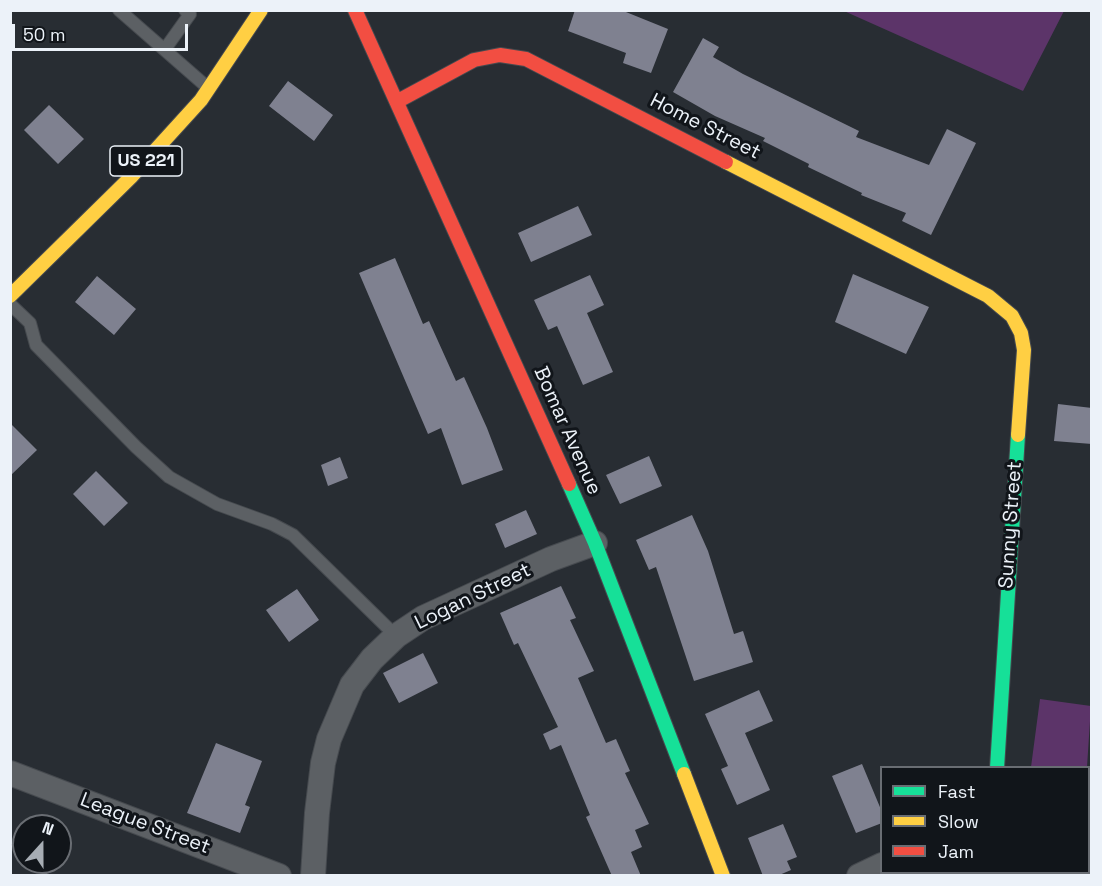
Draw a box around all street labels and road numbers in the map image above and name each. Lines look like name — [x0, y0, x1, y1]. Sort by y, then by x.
street label: Home Street — [646, 89, 764, 165]
road number: US 221 — [110, 146, 182, 176]
street label: Bomar Avenue — [528, 363, 606, 499]
street label: Sunny Street — [995, 461, 1027, 589]
street label: Logan Street — [411, 559, 535, 635]
street label: League Street — [77, 788, 213, 860]

